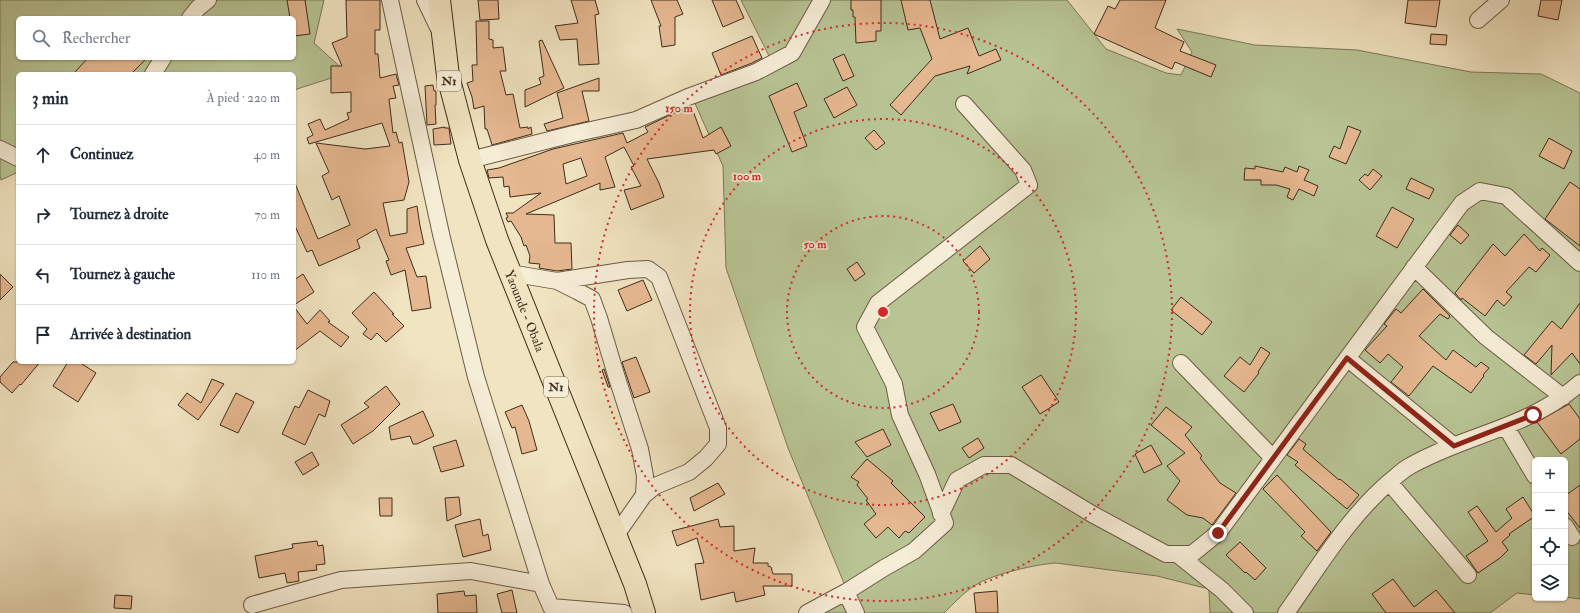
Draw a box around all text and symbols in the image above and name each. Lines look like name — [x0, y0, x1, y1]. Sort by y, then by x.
search box — [16, 16, 296, 60]
icon: search — [30, 27, 52, 49]
text: Rechercher — [62, 29, 130, 48]
road number: N1 — [437, 71, 461, 91]
text: 3 min — [32, 88, 69, 109]
text: À pied · 220 m — [207, 90, 280, 106]
text: 150 m — [665, 101, 693, 116]
icon: ahead — [32, 144, 54, 166]
text: Continuez — [70, 145, 134, 164]
text: 40 m — [254, 147, 280, 163]
text: 100 m — [733, 169, 762, 184]
icon: right — [32, 204, 54, 226]
text: Tournez à droite — [70, 205, 169, 224]
text: 70 m — [255, 207, 280, 223]
text: 50 m — [803, 237, 827, 252]
icon: left — [32, 264, 54, 286]
text: Tournez à gauche — [70, 265, 175, 284]
text: 110 m — [251, 267, 280, 283]
street label: Yaounde - Obala — [501, 268, 548, 355]
centre of rings — [876, 305, 890, 319]
icon: arrive — [32, 324, 54, 346]
text: Arrivée à destination — [70, 325, 191, 344]
road number: N1 — [544, 377, 568, 397]
route start — [1524, 406, 1542, 424]
map controls — [1532, 457, 1568, 601]
button: + — [1532, 457, 1568, 493]
button: − — [1532, 493, 1568, 529]
route end — [1209, 524, 1227, 542]
button: locate — [1532, 529, 1568, 565]
button: layers — [1532, 565, 1568, 601]

